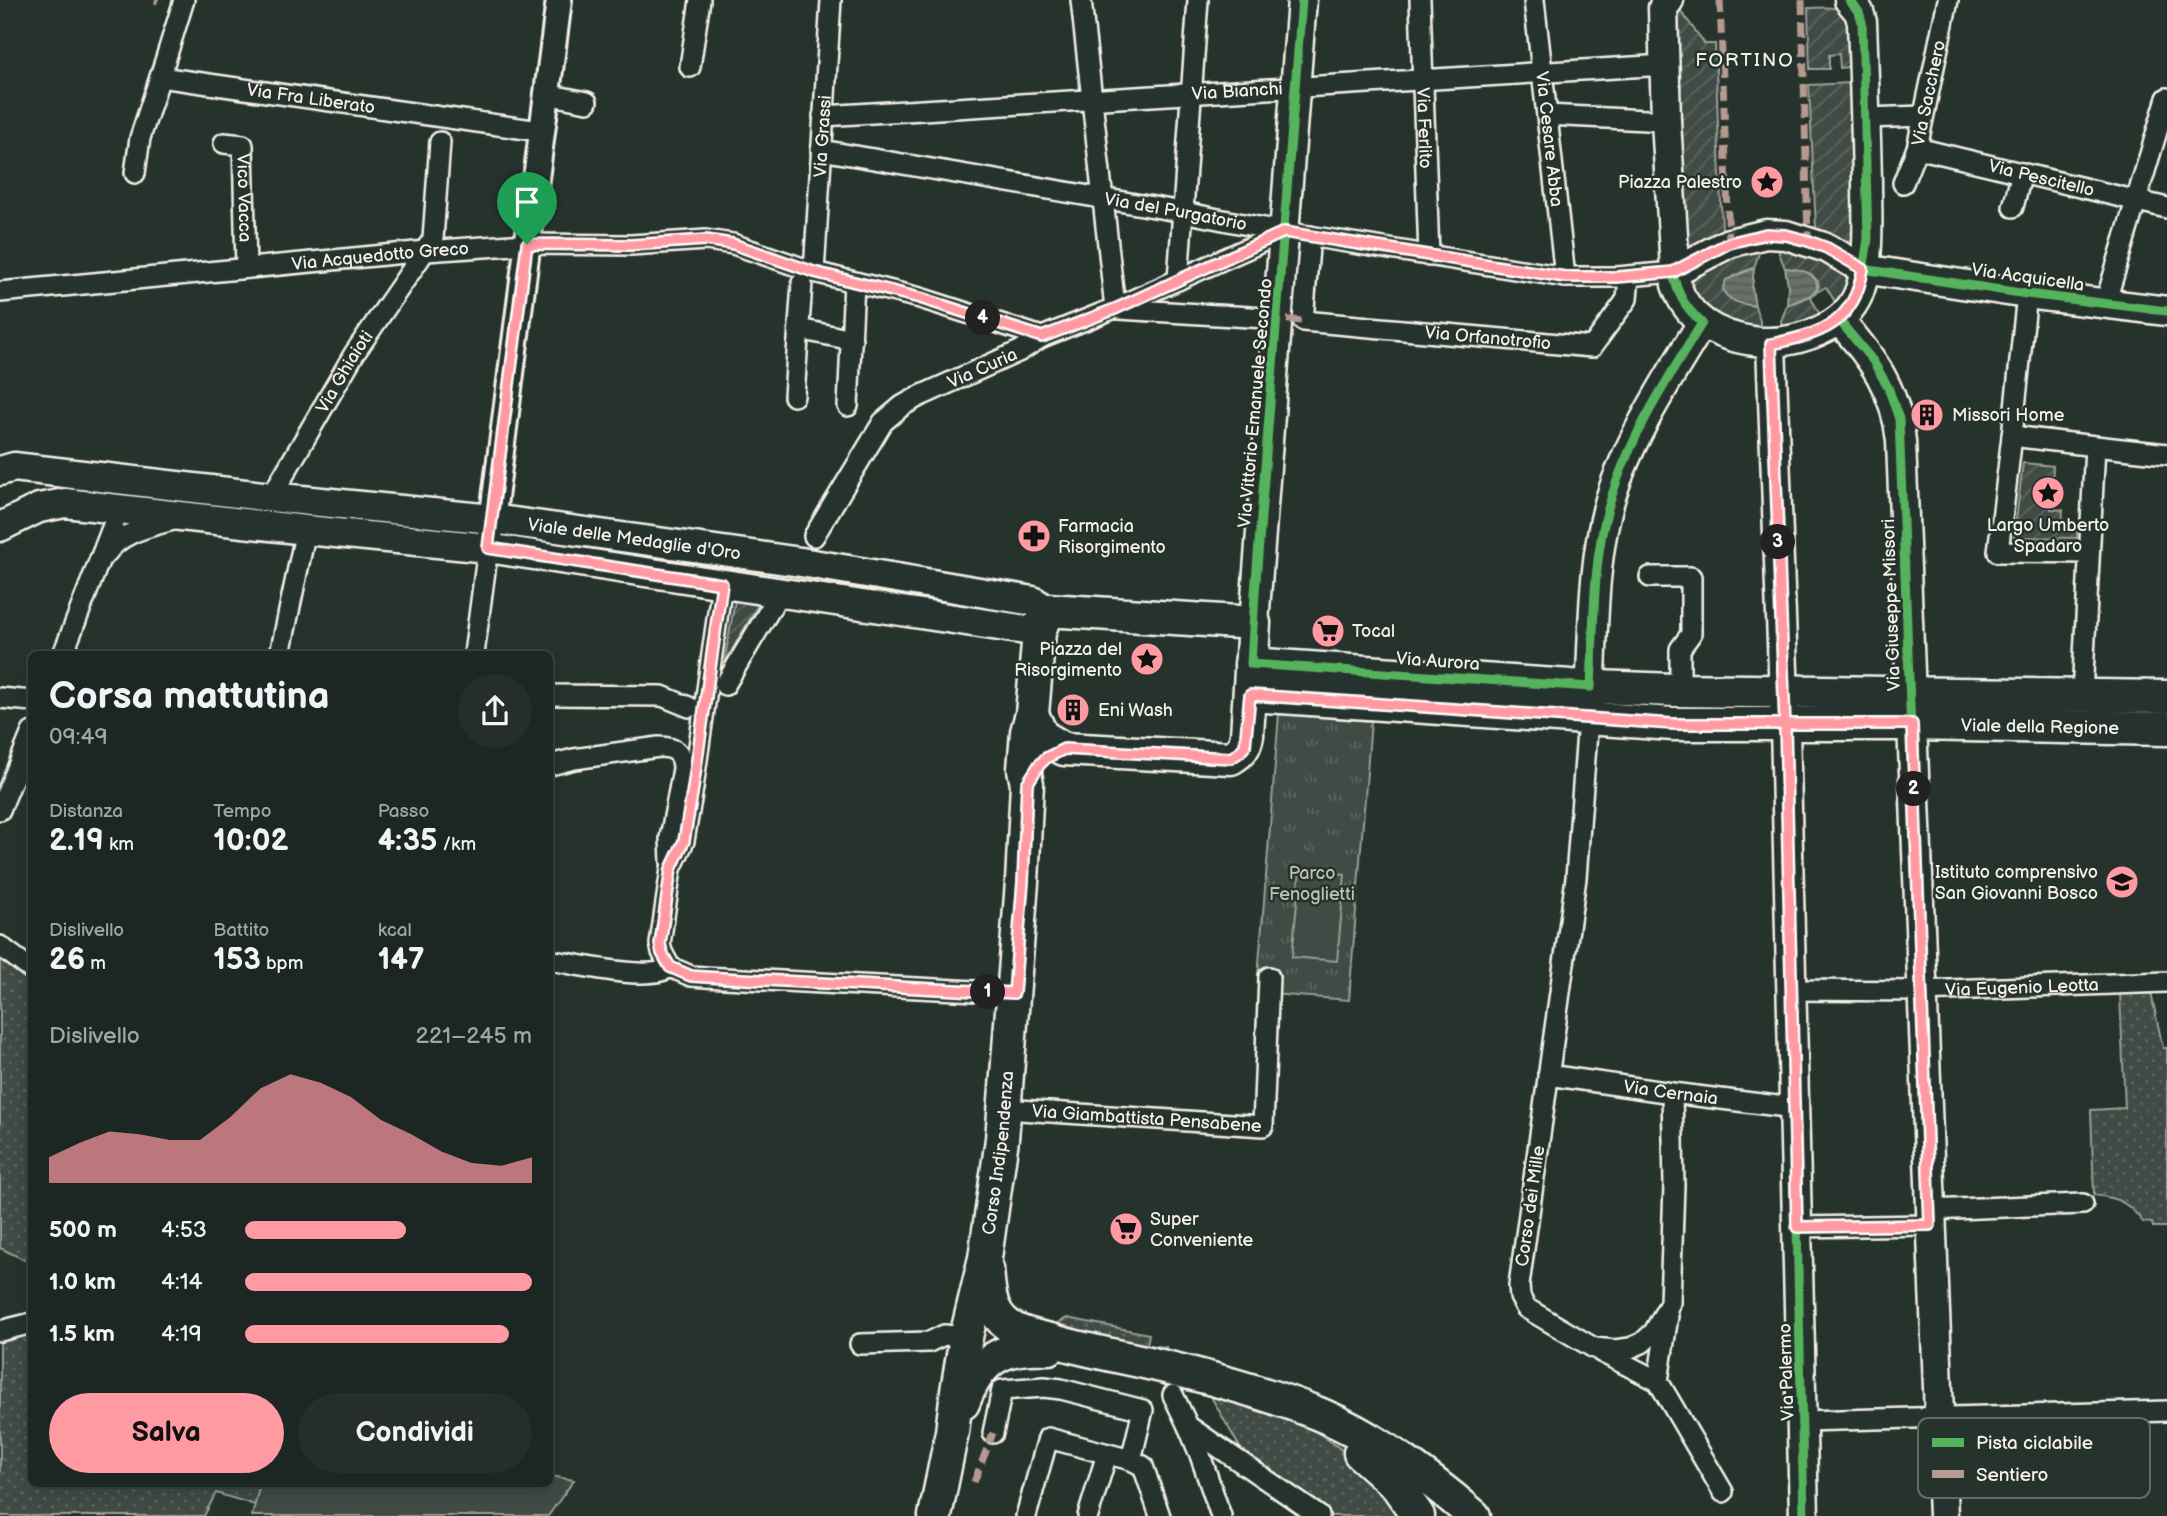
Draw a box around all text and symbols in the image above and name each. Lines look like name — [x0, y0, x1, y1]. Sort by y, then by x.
street label: Via Sacchero — [1908, 38, 1950, 148]
district label: FORTINO — [1695, 49, 1795, 72]
street label: Via Cesare Abba — [1531, 70, 1567, 208]
street label: Via Bianchi — [1191, 78, 1283, 105]
street label: Via Fra Liberato — [245, 79, 376, 118]
street label: Via Ferlito — [1412, 87, 1436, 169]
street label: Via Grassi — [810, 95, 836, 178]
street label: Vico Vacca — [232, 153, 255, 243]
street label: Via Pescitello — [1986, 156, 2096, 201]
place icon: Piazza Palestro — [1748, 163, 1786, 201]
pin — [497, 172, 557, 244]
place label: Piazza Palestro — [1618, 172, 1742, 193]
icon: arrive — [508, 183, 546, 221]
street label: Via del Purgatorio — [1103, 189, 1249, 235]
street label: Via Acquedotto Greco — [291, 238, 470, 275]
street label: Via Acquicella — [1970, 259, 2086, 296]
street label: Via Vittorio Emanuele Secondo — [1234, 277, 1277, 529]
pin: 4 — [965, 300, 1000, 336]
text: 4 — [977, 306, 988, 329]
street label: Via Orfanotrofio — [1424, 322, 1552, 354]
street label: Via Ghiaioti — [312, 327, 378, 417]
street label: Via Curia — [944, 344, 1021, 393]
building icon: Missori Home — [1908, 396, 1946, 434]
place label: Missori Home — [1952, 405, 2065, 426]
place icon: Largo Umberto Spadaro — [2029, 474, 2067, 512]
street label: Viale delle Medaglie d'Oro — [526, 514, 742, 564]
place label: Largo Umberto Spadaro — [1987, 515, 2109, 557]
place label: Farmacia Risorgimento — [1058, 516, 1166, 558]
pharmacy icon: Farmacia Risorgimento — [1015, 517, 1053, 555]
street label: Via Giuseppe Missori — [1878, 518, 1905, 692]
pin: 3 — [1760, 524, 1796, 560]
text: 3 — [1772, 530, 1783, 553]
supermarket icon: Tocal — [1309, 612, 1347, 650]
place label: Tocal — [1352, 621, 1395, 642]
place label: Piazza del Risorgimento — [1014, 639, 1122, 681]
place icon: Piazza del Risorgimento — [1128, 640, 1166, 678]
street label: Via Aurora — [1395, 648, 1481, 675]
text: Corsa mattutina — [49, 674, 330, 719]
button: share — [458, 674, 532, 748]
building icon: Eni Wash — [1054, 691, 1092, 729]
place label: Eni Wash — [1098, 700, 1173, 721]
street label: Viale della Regione — [1961, 715, 2120, 739]
text: 09:49 — [49, 723, 108, 751]
pin: 2 — [1896, 772, 1932, 806]
text: 2 — [1908, 777, 1919, 800]
text: Distanza — [49, 800, 123, 823]
text: Tempo — [213, 800, 272, 823]
text: Passo — [378, 800, 429, 823]
text: 2.19 — [49, 823, 104, 859]
text: 10:02 — [213, 823, 289, 859]
text: 4:35 — [378, 823, 437, 859]
text: km — [104, 833, 134, 856]
text: /km — [437, 833, 476, 856]
place label: Istituto comprensivo San Giovanni Bosco — [1935, 862, 2098, 904]
park label: Parco Fenoglietti — [1269, 863, 1355, 905]
school or university icon: Istituto comprensivo San Giovanni Bosco — [2103, 863, 2141, 901]
text: Dislivello — [49, 919, 124, 942]
text: Battito — [213, 919, 269, 942]
text: kcal — [378, 919, 412, 942]
text: 26 — [49, 942, 85, 978]
text: 153 — [213, 942, 261, 978]
text: 147 — [378, 942, 425, 978]
text: m — [85, 952, 106, 975]
text: bpm — [261, 952, 303, 975]
pin: 1 — [970, 974, 1006, 1010]
street label: Via Eugenio Leotta — [1945, 975, 2099, 1001]
text: 1 — [984, 980, 992, 1003]
text: Dislivello — [49, 1022, 140, 1050]
text: 221–245 m — [415, 1022, 532, 1050]
street label: Corso Indipendenza — [978, 1070, 1018, 1236]
street label: Via Cernaia — [1622, 1076, 1719, 1110]
street label: Via Giambattista Pensabene — [1031, 1101, 1263, 1137]
street label: Corso dei Mille — [1512, 1144, 1549, 1268]
place label: Super Conveniente — [1150, 1209, 1253, 1251]
supermarket icon: Super Conveniente — [1107, 1210, 1145, 1248]
text: 500 m — [49, 1216, 117, 1244]
text: 4:53 — [161, 1216, 207, 1244]
text: 1.0 km — [49, 1268, 116, 1296]
text: 4:14 — [161, 1268, 203, 1296]
text: 1.5 km — [49, 1320, 115, 1348]
text: 4:19 — [161, 1320, 202, 1348]
street label: Via Palermo — [1774, 1323, 1799, 1421]
button: Salva — [49, 1393, 284, 1473]
button: Condividi — [298, 1393, 532, 1473]
legend — [1918, 1418, 2150, 1498]
text: Pista ciclabile — [1976, 1432, 2093, 1455]
text: Sentiero — [1976, 1464, 2048, 1487]

